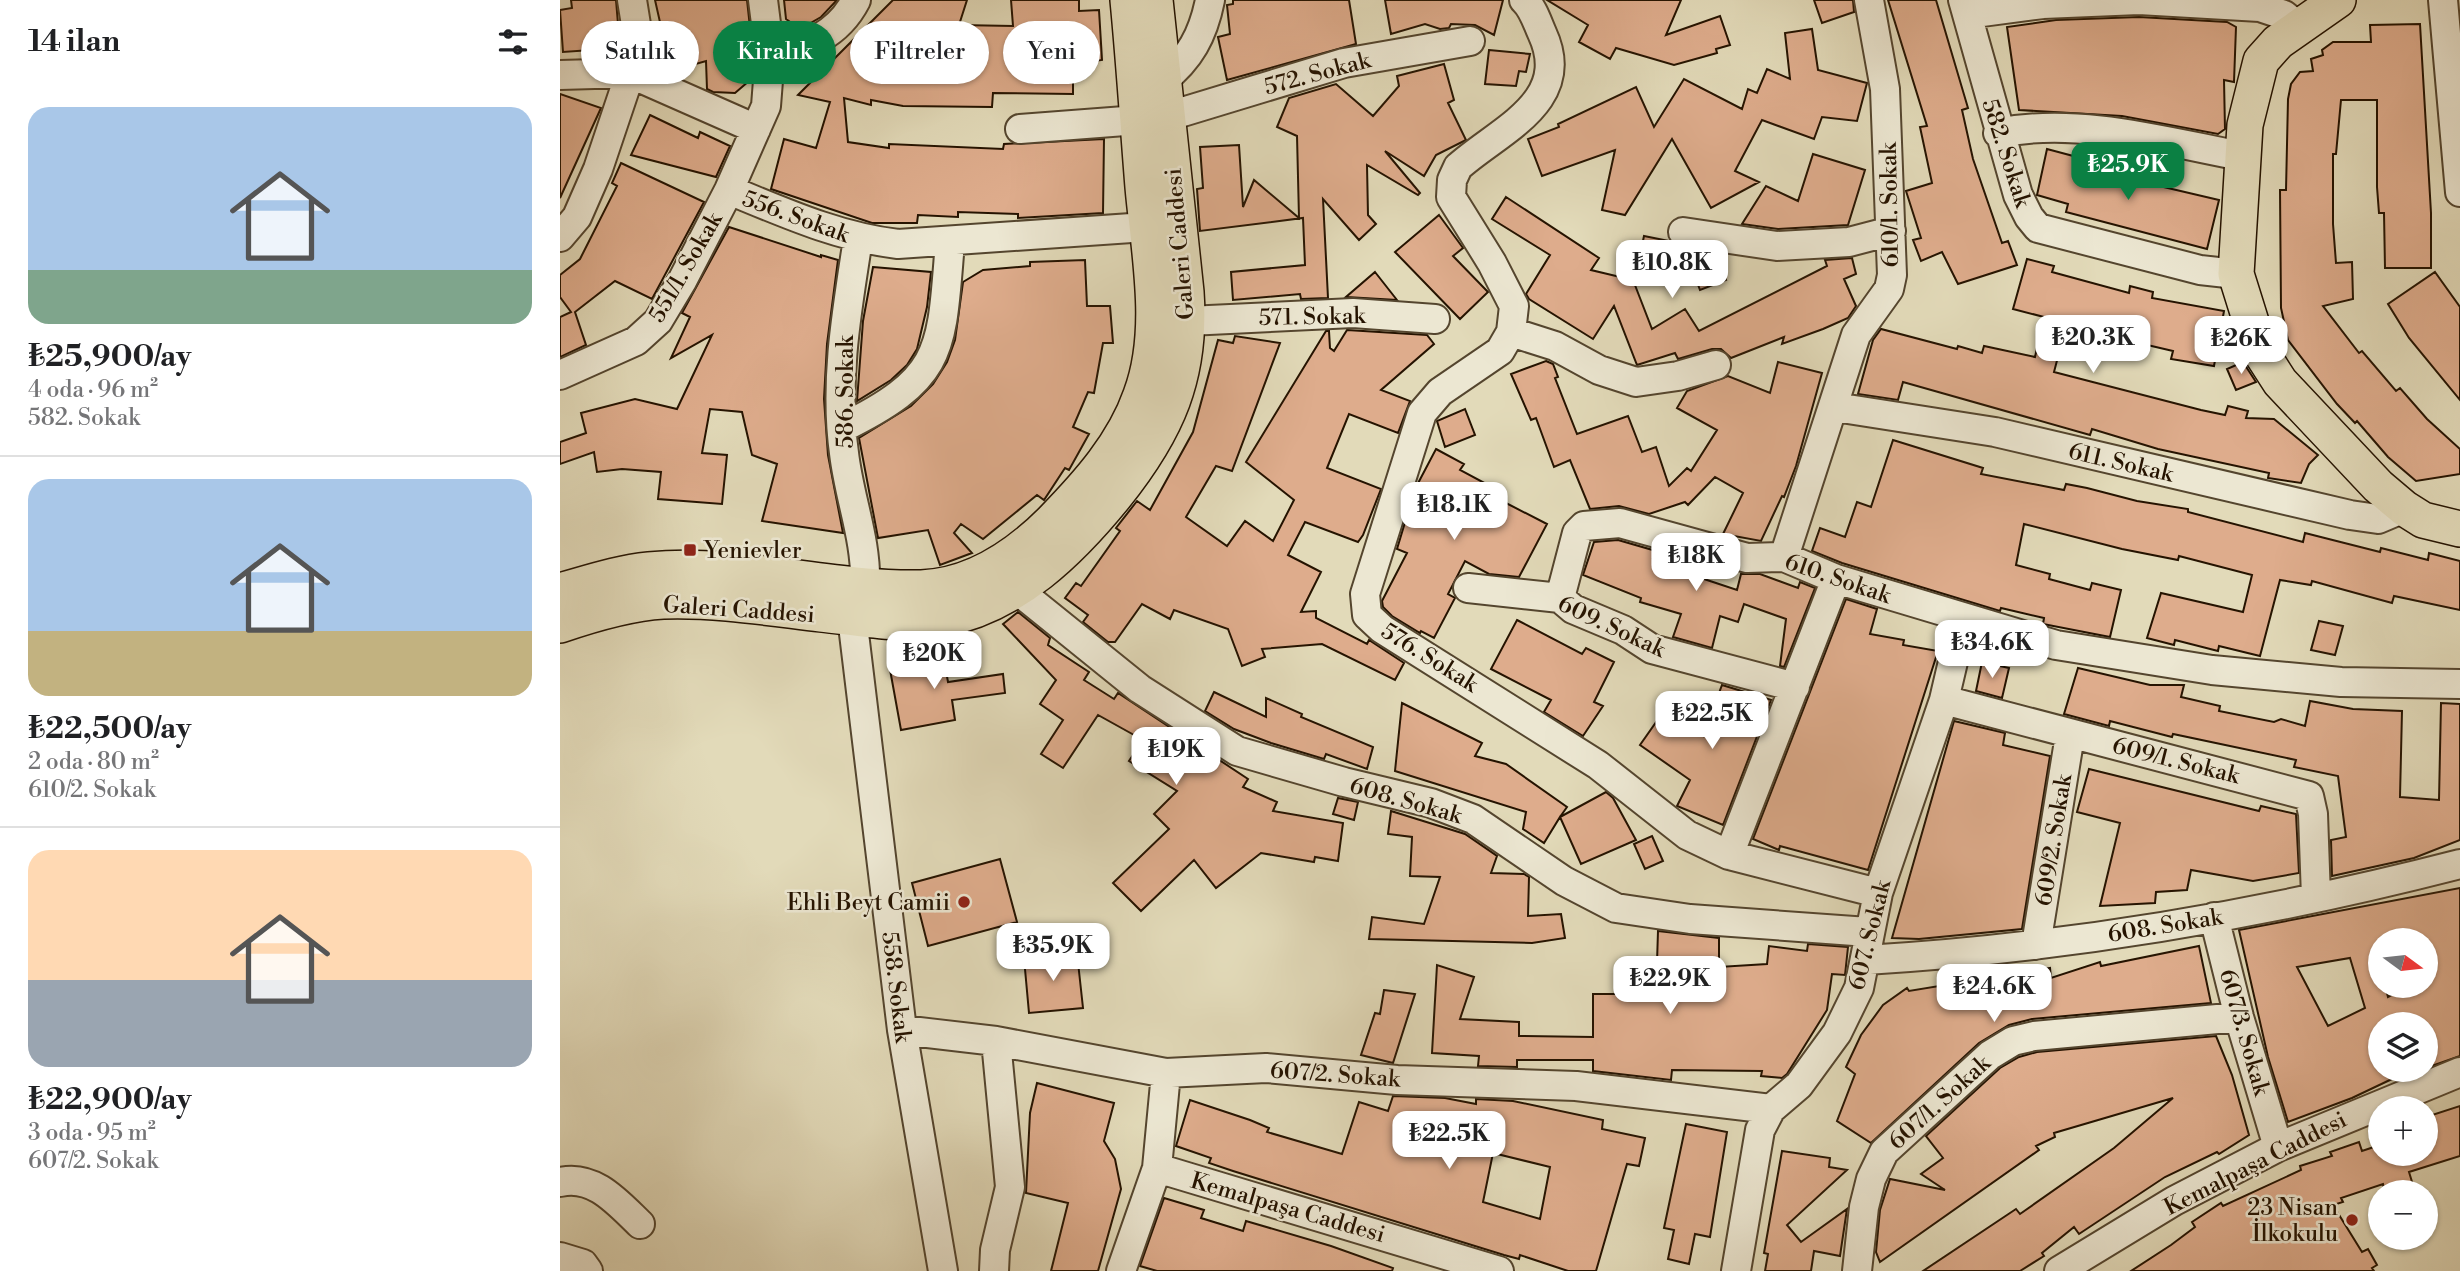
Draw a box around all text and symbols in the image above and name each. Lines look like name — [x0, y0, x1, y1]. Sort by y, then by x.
chip: Satılık — [581, 21, 699, 84]
chip: Kiralık — [713, 21, 836, 84]
chip: Filtreler — [850, 21, 989, 84]
chip: Yeni — [1003, 21, 1100, 84]
text: 14 ilan — [28, 23, 120, 61]
icon: filters — [494, 23, 532, 61]
street label: 572. Sokak — [1261, 46, 1374, 102]
street label: 582. Sokak — [1975, 96, 2037, 212]
street label: 610/1. Sokak — [1875, 141, 1905, 268]
pin: ₺25.9K — [2071, 142, 2185, 202]
text: ₺25.9K — [2087, 151, 2169, 179]
icon: home — [217, 153, 343, 279]
street label: Galeri Caddesi — [1159, 167, 1201, 321]
street label: 556. Sokak — [738, 185, 854, 250]
street label: 551/1. Sokak — [643, 207, 729, 327]
pin: ₺10.8K — [1615, 240, 1729, 300]
text: ₺10.8K — [1632, 249, 1712, 277]
street label: 571. Sokak — [1258, 302, 1367, 332]
pin: ₺20.3K — [2036, 316, 2150, 375]
pin: ₺26K — [2200, 316, 2282, 376]
text: ₺20.3K — [2051, 324, 2135, 352]
text: ₺26K — [2211, 325, 2271, 353]
street label: 586. Sokak — [832, 334, 860, 449]
text: ₺25,900/ay — [28, 338, 191, 376]
text: 4 oda · 96 m² — [28, 376, 158, 404]
text: 582. Sokak — [28, 404, 140, 432]
street label: 611. Sokak — [2066, 437, 2177, 489]
pin: ₺18.1K — [1397, 482, 1511, 542]
text: ₺18.1K — [1417, 491, 1491, 519]
icon: home — [217, 525, 343, 651]
pin: ₺18K — [1655, 534, 1737, 593]
place label: Yenievler — [703, 537, 802, 565]
marker: Yenievler — [682, 542, 698, 558]
text: ₺18K — [1667, 542, 1725, 570]
street label: 610. Sokak — [1781, 548, 1895, 610]
street label: 609. Sokak — [1553, 590, 1671, 664]
street label: Galeri Caddesi — [662, 591, 816, 629]
street label: 576. Sokak — [1376, 617, 1484, 699]
pin: ₺34.6K — [1935, 620, 2049, 680]
text: ₺34.6K — [1951, 629, 2033, 657]
pin: ₺20K — [893, 632, 975, 691]
text: ₺20K — [903, 640, 966, 668]
pin: ₺22.5K — [1655, 692, 1769, 751]
text: ₺22.5K — [1671, 700, 1753, 728]
text: ₺22,500/ay — [28, 710, 191, 748]
pin: ₺19K — [1135, 728, 1217, 787]
street label: 609/1. Sokak — [2109, 732, 2243, 791]
text: ₺19K — [1147, 736, 1205, 764]
text: 2 oda · 80 m² — [28, 748, 159, 776]
street label: 609/2. Sokak — [2030, 771, 2078, 908]
street label: 608. Sokak — [1346, 772, 1466, 831]
text: 610/2. Sokak — [28, 776, 156, 804]
street label: 607. Sokak — [1843, 876, 1897, 993]
place label: Ehli Beyt Camii — [787, 889, 950, 917]
marker: Ehli Beyt Camii — [956, 894, 972, 910]
icon: home — [217, 896, 343, 1022]
street label: 608. Sokak — [2106, 903, 2225, 949]
pin: ₺35.9K — [996, 923, 1110, 983]
north arrow — [2368, 928, 2438, 998]
map controls — [2368, 928, 2438, 1250]
street label: 558. Sokak — [875, 930, 917, 1045]
text: ₺35.9K — [1013, 932, 1093, 960]
pin: ₺22.9K — [1613, 956, 1727, 1016]
pin: ₺24.6K — [1937, 964, 2051, 1024]
text: ₺22.9K — [1629, 965, 1711, 993]
street label: 607/3. Sokak — [2213, 966, 2276, 1100]
text: ₺24.6K — [1953, 973, 2035, 1001]
button: layers — [2368, 1012, 2438, 1082]
street label: 607/1. Sokak — [1883, 1049, 1997, 1156]
street label: 607/2. Sokak — [1269, 1056, 1402, 1094]
text: ₺22,900/ay — [28, 1081, 192, 1119]
button: + — [2368, 1096, 2438, 1166]
street label: Kemalpaşa Caddesi — [2159, 1106, 2351, 1222]
pin: ₺22.5K — [1392, 1112, 1506, 1171]
text: 3 oda · 95 m² — [28, 1119, 156, 1147]
text: ₺22.5K — [1408, 1120, 1490, 1148]
text: 607/2. Sokak — [28, 1147, 158, 1175]
street label: Kemalpaşa Caddesi — [1187, 1167, 1388, 1249]
button: − — [2368, 1180, 2438, 1250]
place label: 23 Nisan İlkokulu — [2247, 1194, 2338, 1248]
marker: 23 Nisan İlkokulu — [2344, 1212, 2360, 1228]

